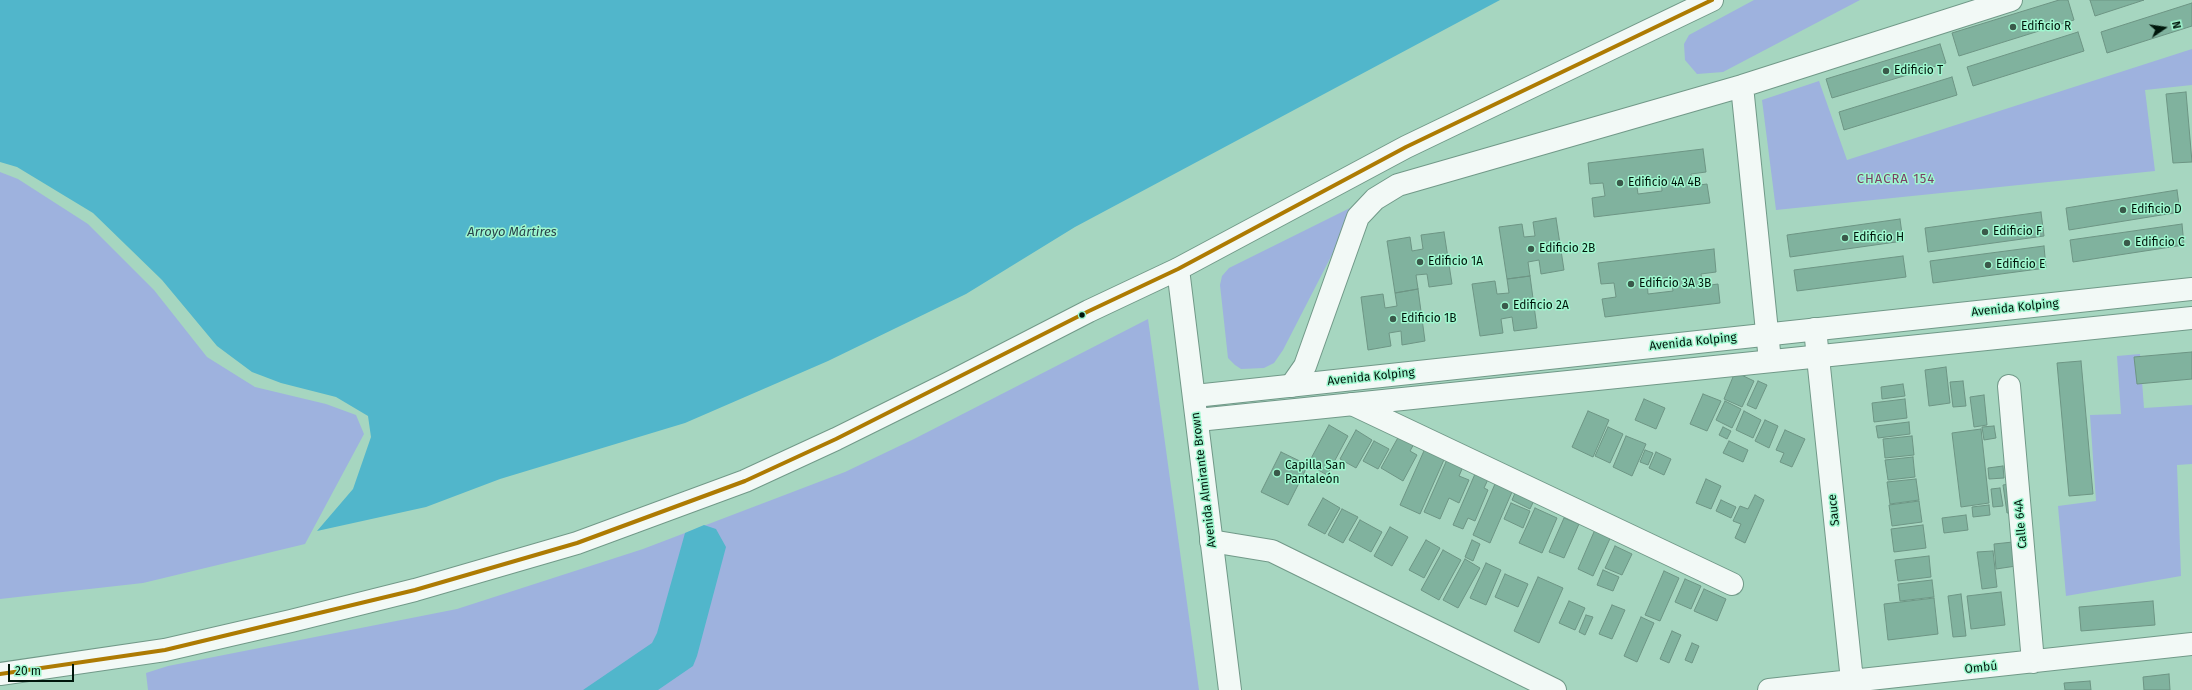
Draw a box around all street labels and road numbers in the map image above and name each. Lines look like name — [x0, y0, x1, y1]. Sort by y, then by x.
street label: Avenida Kolping — [1971, 296, 2059, 320]
street label: Avenida Kolping — [1649, 330, 1737, 354]
street label: Avenida Kolping — [1327, 365, 1415, 389]
street label: Avenida Almirante Brown — [1189, 411, 1219, 549]
street label: Sauce — [1825, 493, 1843, 527]
street label: Calle 64A — [2012, 499, 2030, 549]
street label: Ombú — [1964, 659, 1998, 677]

